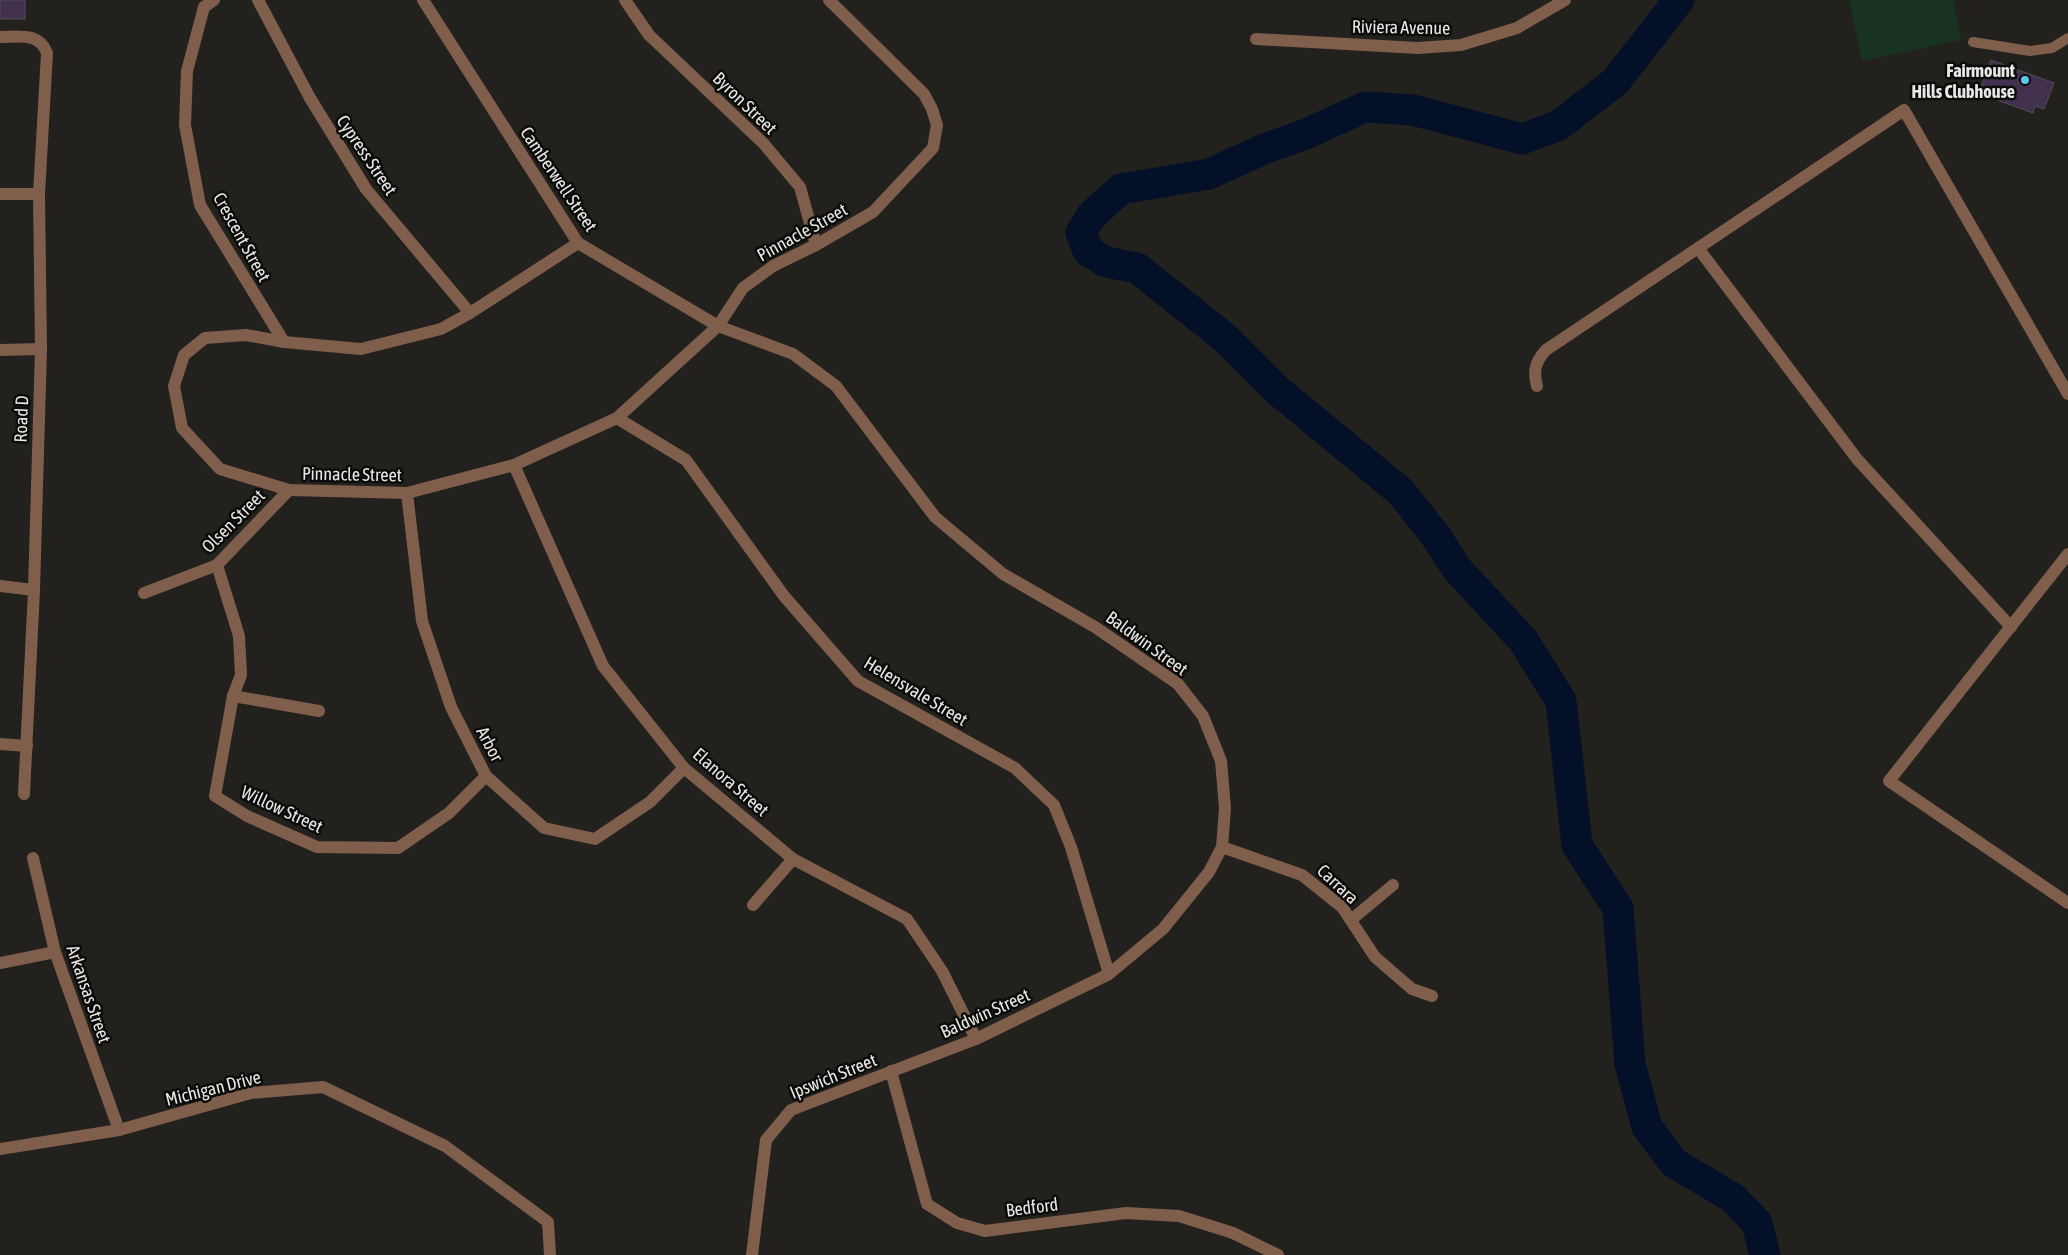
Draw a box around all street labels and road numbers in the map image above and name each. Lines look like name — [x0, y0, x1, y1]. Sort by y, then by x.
street label: Riviera Avenue — [1352, 16, 1450, 38]
street label: Byron Street — [709, 68, 781, 138]
street label: Cypress Street — [333, 111, 401, 199]
street label: Camberwell Street — [516, 123, 602, 235]
street label: Crescent Street — [209, 189, 275, 285]
street label: Pinnacle Street — [753, 199, 851, 265]
street label: Road D — [10, 395, 32, 443]
street label: Pinnacle Street — [302, 463, 402, 485]
street label: Olsen Street — [197, 485, 269, 557]
street label: Baldwin Street — [1102, 606, 1192, 680]
street label: Helensvale Street — [861, 652, 971, 730]
street label: Arbor — [472, 723, 508, 766]
street label: Elanora Street — [689, 743, 773, 821]
street label: Willow Street — [238, 781, 326, 837]
street label: Carrara — [1313, 860, 1363, 908]
street label: Arkansas Street — [62, 942, 116, 1046]
street label: Baldwin Street — [937, 984, 1033, 1042]
street label: Ipswich Street — [787, 1049, 879, 1103]
street label: Michigan Drive — [163, 1066, 263, 1110]
street label: Bedford — [1005, 1193, 1059, 1221]

